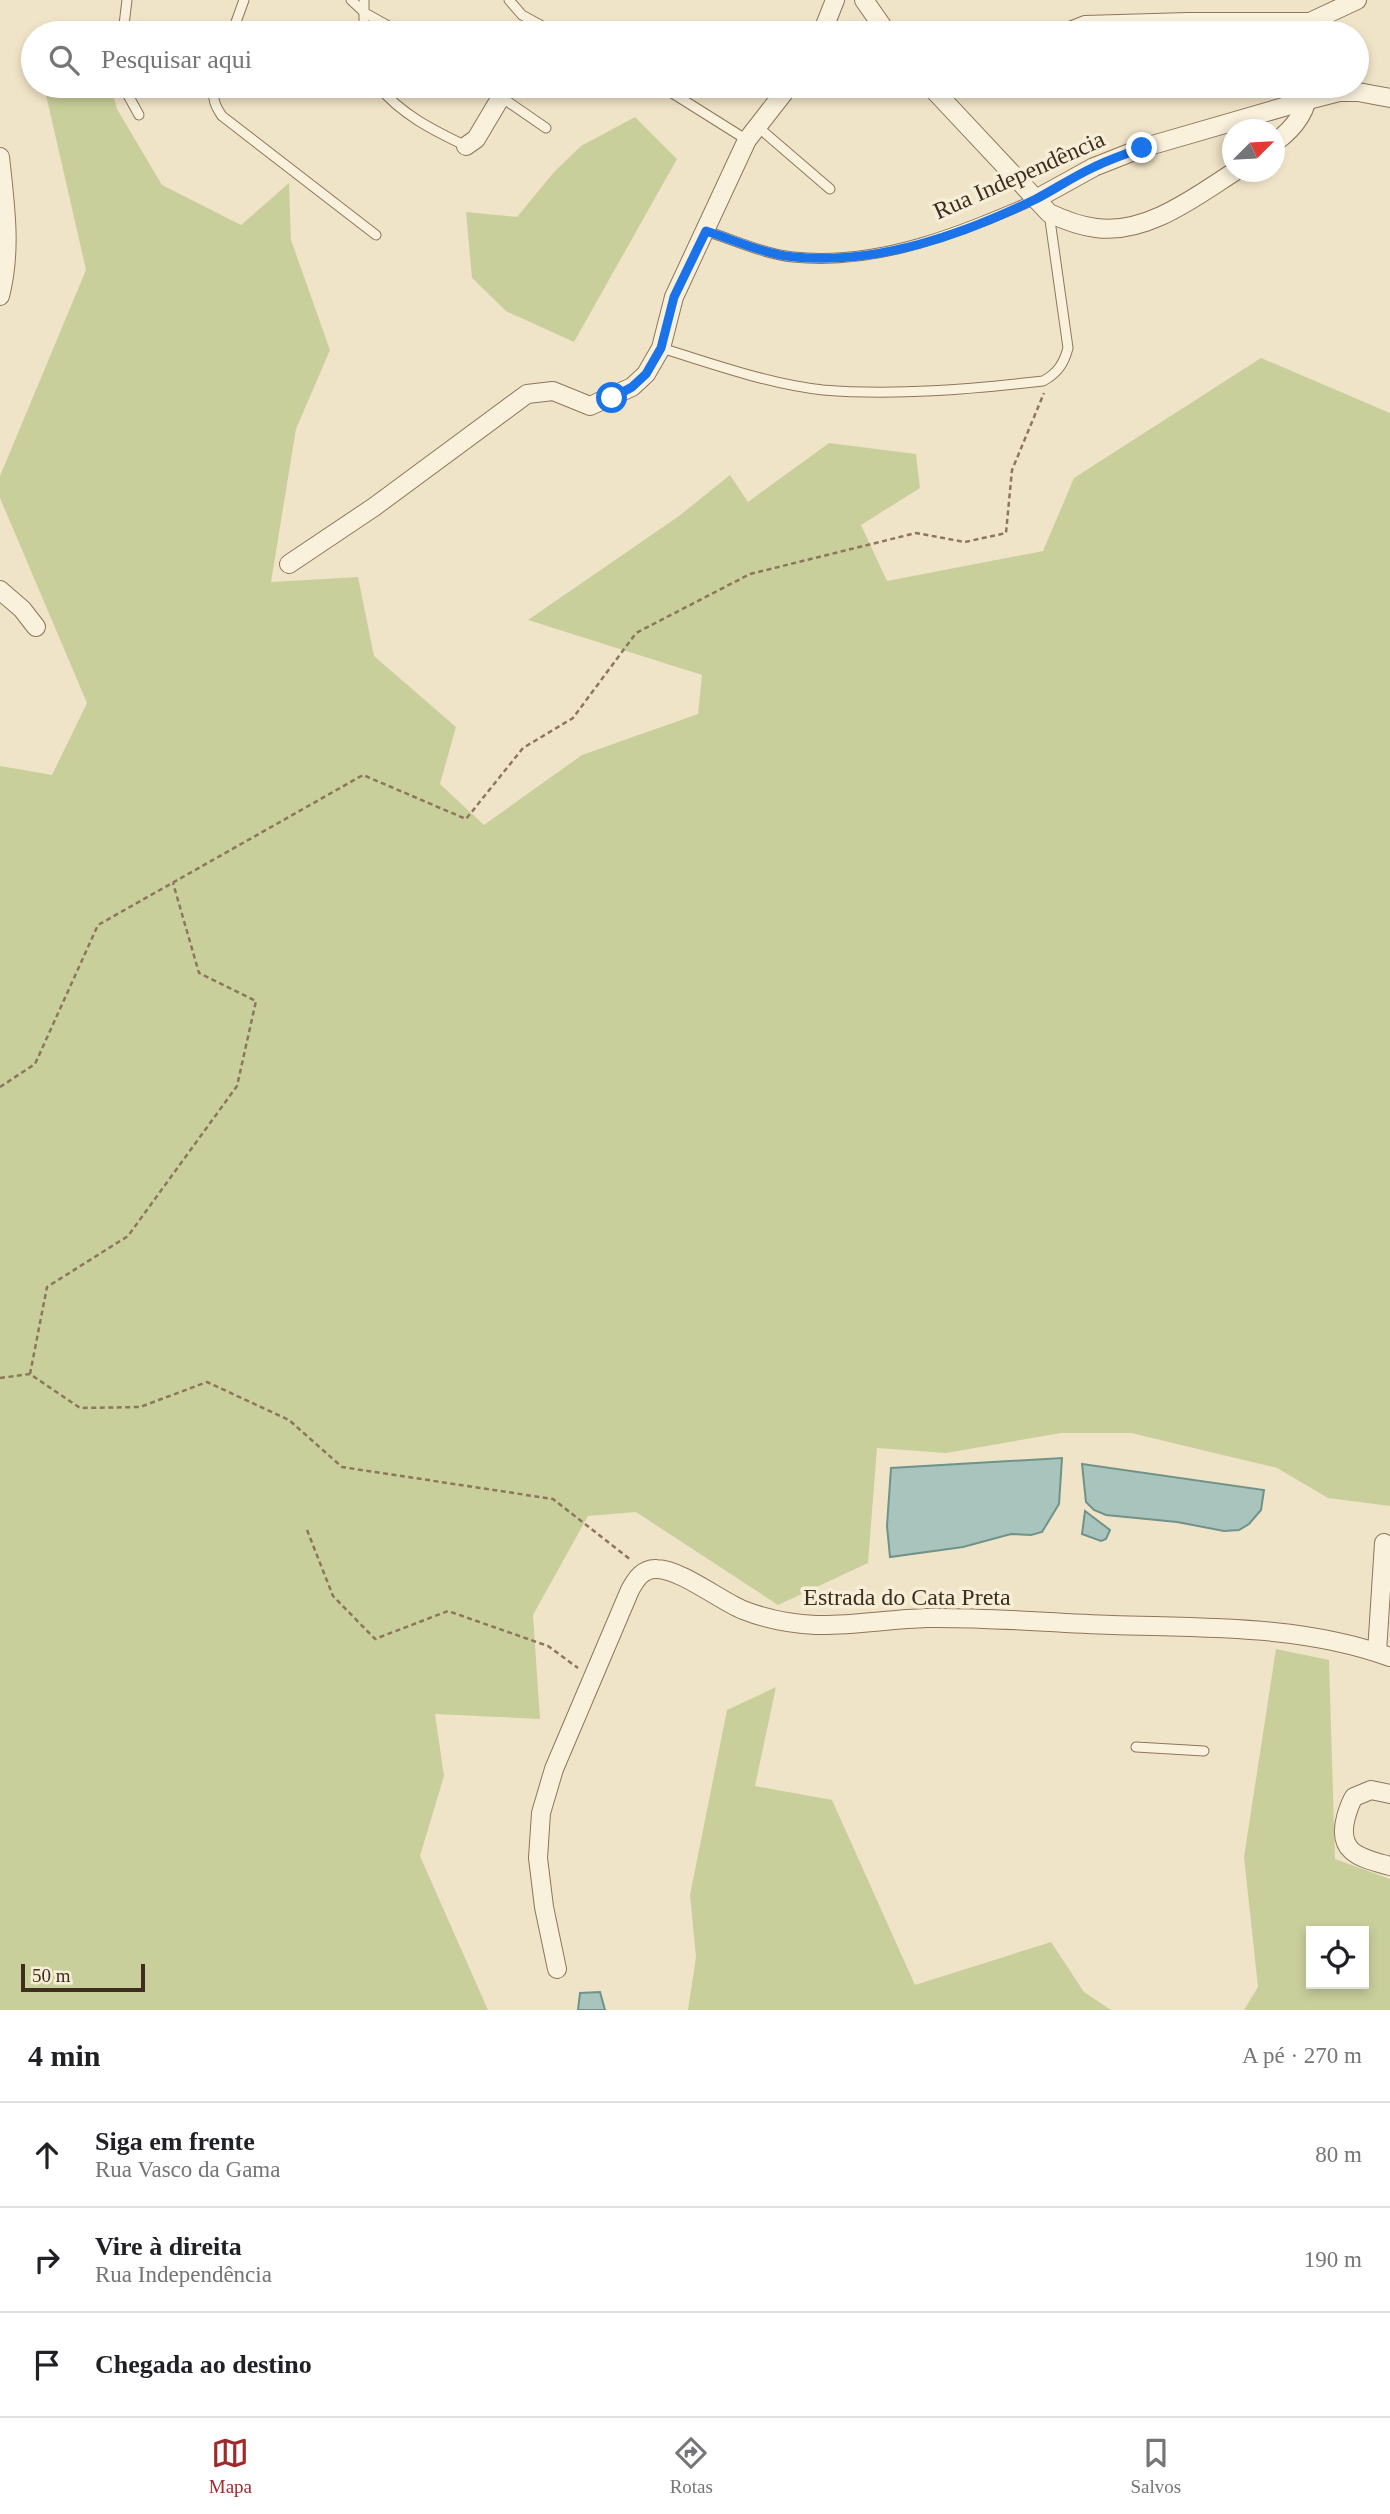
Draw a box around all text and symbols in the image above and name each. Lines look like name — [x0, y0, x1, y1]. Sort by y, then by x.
search box — [21, 21, 1369, 98]
icon: search — [45, 41, 83, 79]
text: Pesquisar aqui — [101, 45, 252, 74]
north arrow — [1222, 119, 1285, 182]
street label: Rua Independência — [929, 125, 1109, 224]
route end — [1126, 132, 1157, 163]
route start — [596, 382, 627, 413]
street label: Estrada do Cata Preta — [803, 1584, 1011, 1610]
map controls — [1306, 1926, 1369, 1989]
button: locate — [1306, 1926, 1369, 1989]
scale bar — [21, 1961, 145, 1993]
text: 50 m — [32, 1965, 71, 1986]
text: 4 min — [28, 2039, 101, 2072]
text: A pé · 270 m — [1242, 2043, 1362, 2068]
text: Siga em frente — [95, 2127, 255, 2156]
icon: ahead — [28, 2136, 66, 2174]
text: 80 m — [1315, 2142, 1362, 2167]
text: Rua Vasco da Gama — [95, 2157, 280, 2182]
text: Vire à direita — [95, 2232, 242, 2261]
icon: right — [28, 2241, 66, 2279]
text: 190 m — [1304, 2247, 1362, 2272]
text: Rua Independência — [95, 2262, 272, 2287]
icon: arrive — [28, 2346, 66, 2384]
text: Chegada ao destino — [95, 2350, 312, 2379]
tab: Mapa — [209, 2434, 252, 2498]
tab: Rotas — [670, 2434, 713, 2498]
tab: Salvos — [1130, 2434, 1181, 2498]

